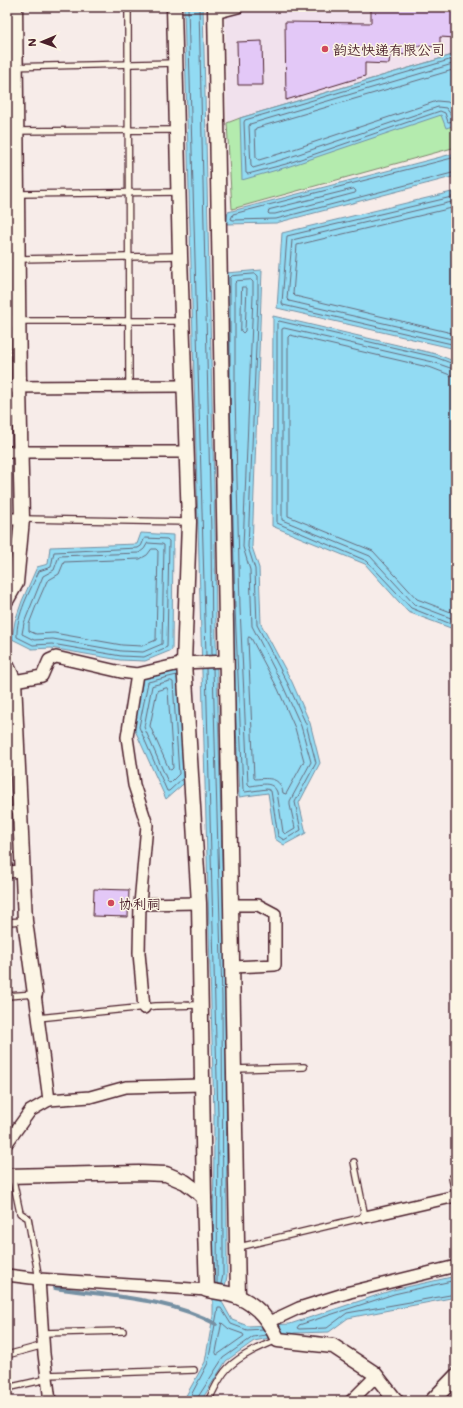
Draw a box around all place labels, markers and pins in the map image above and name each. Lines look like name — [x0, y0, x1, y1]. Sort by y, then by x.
place label: 韵达快递有限公司 — [333, 40, 445, 59]
marker: 韵达快递有限公司 — [320, 44, 330, 54]
place label: 协利祠 — [119, 894, 161, 913]
marker: 协利祠 — [106, 898, 116, 908]

